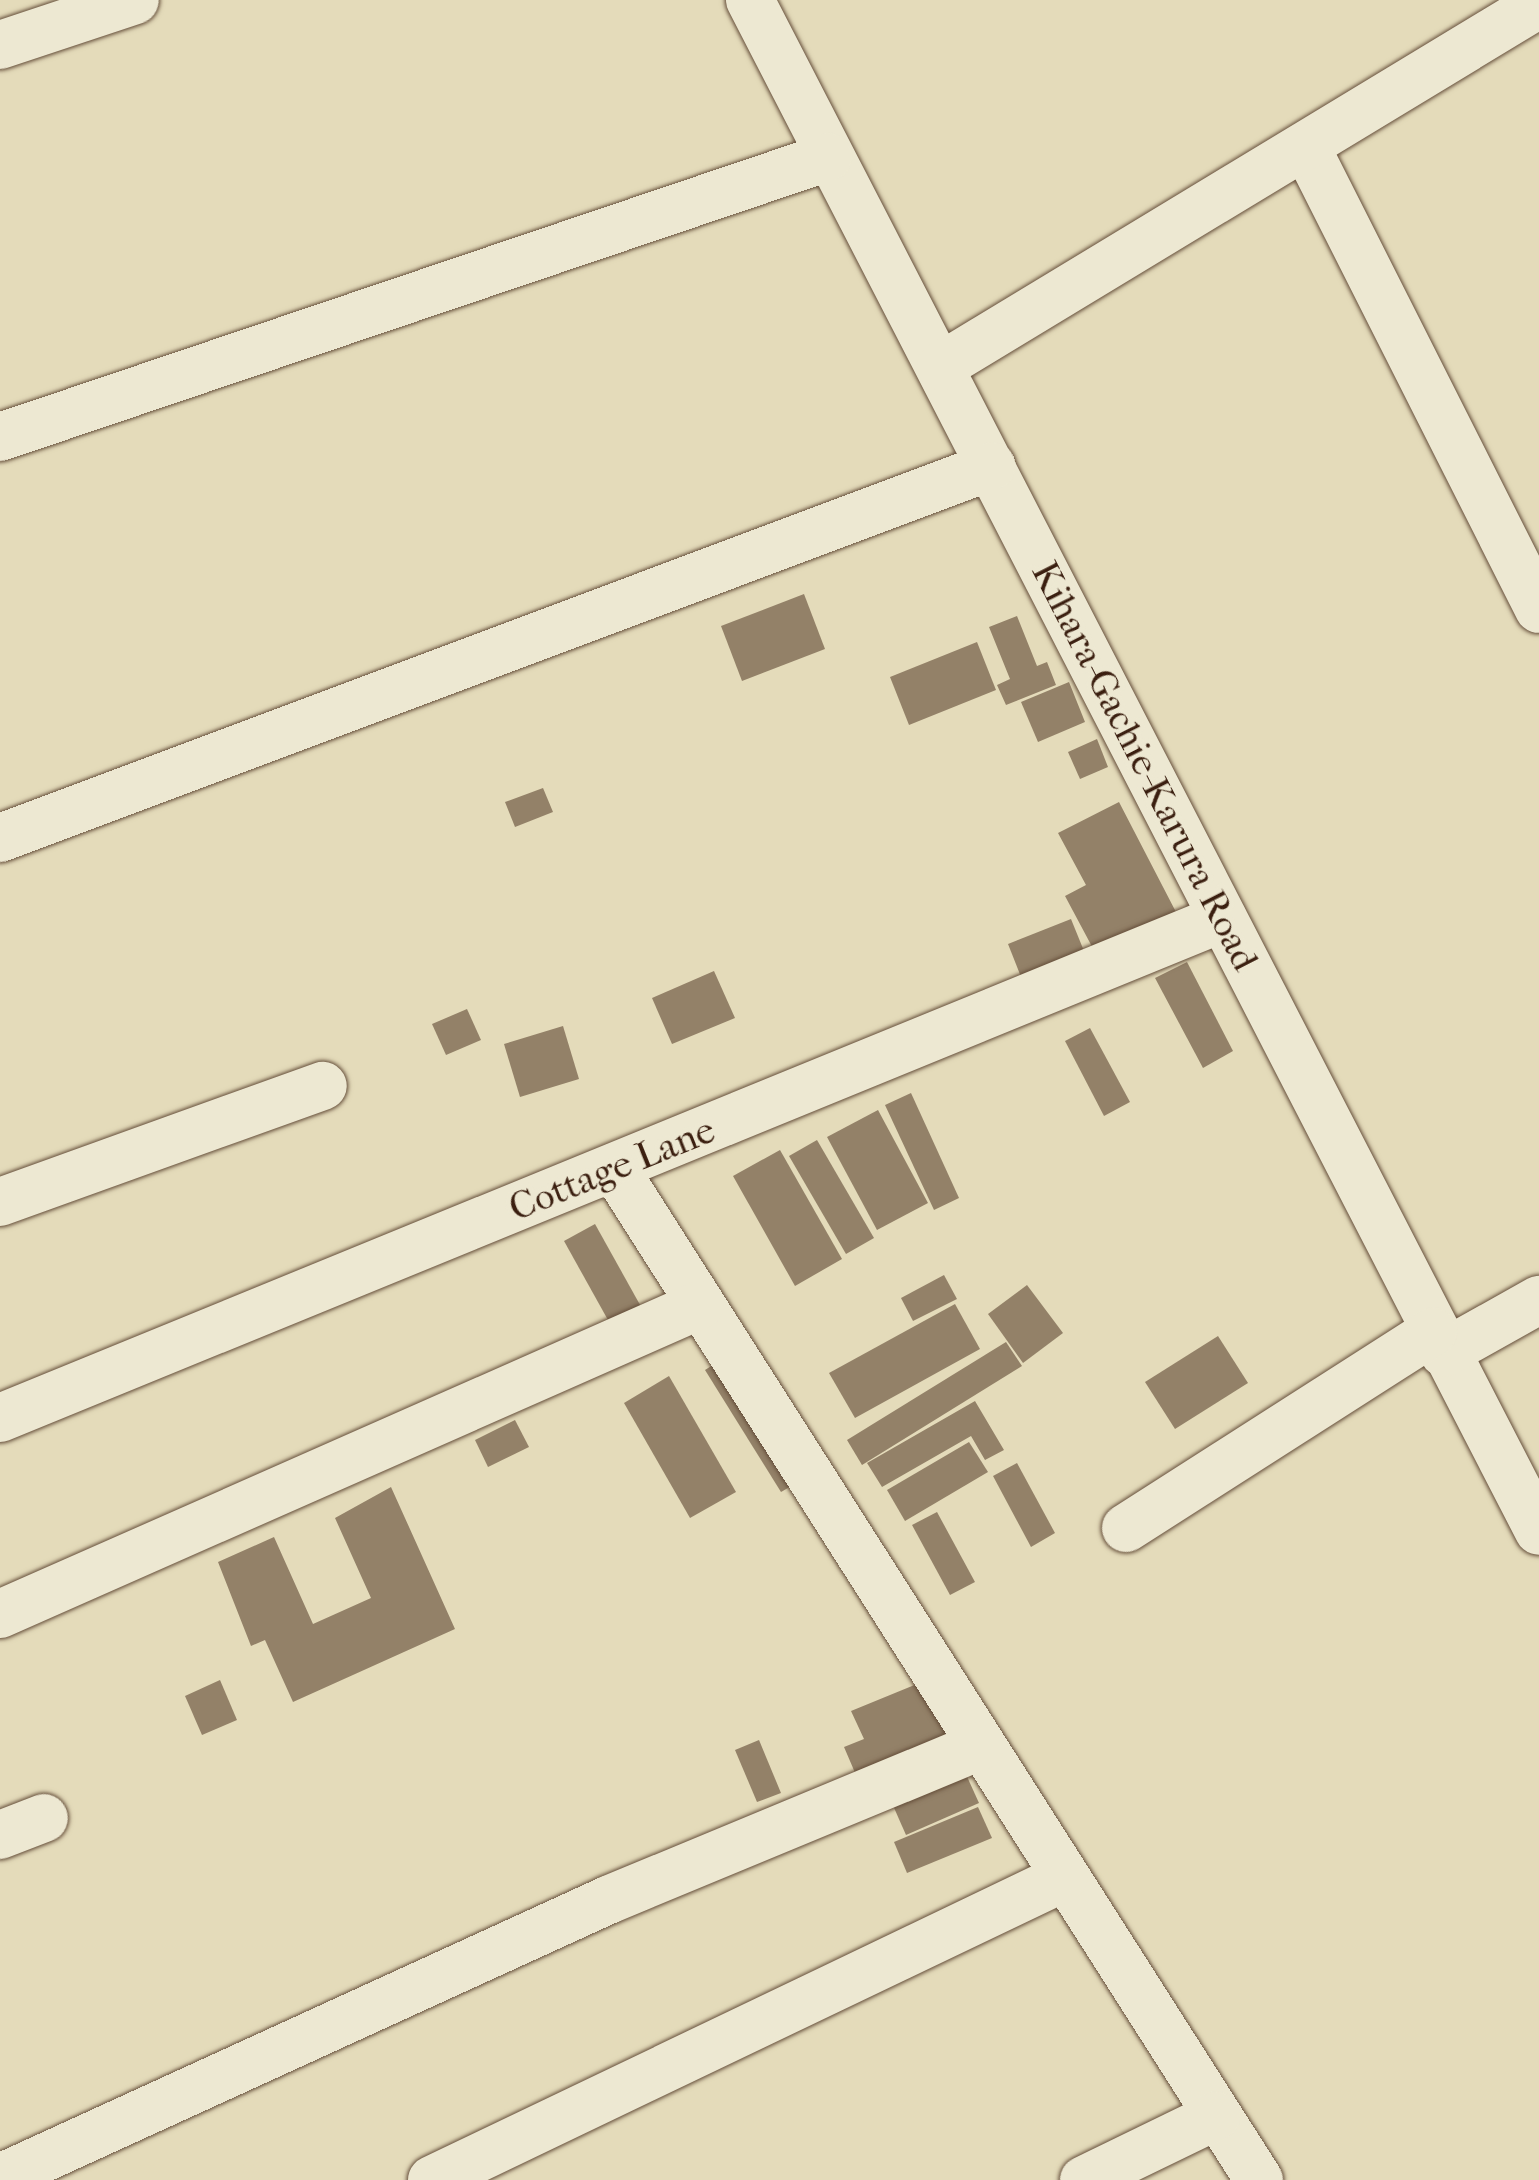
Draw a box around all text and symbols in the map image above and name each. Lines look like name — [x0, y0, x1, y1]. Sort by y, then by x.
street label: Kihara-Gachie-Karura Road — [1022, 554, 1268, 978]
street label: Cottage Lane — [502, 1107, 722, 1231]

